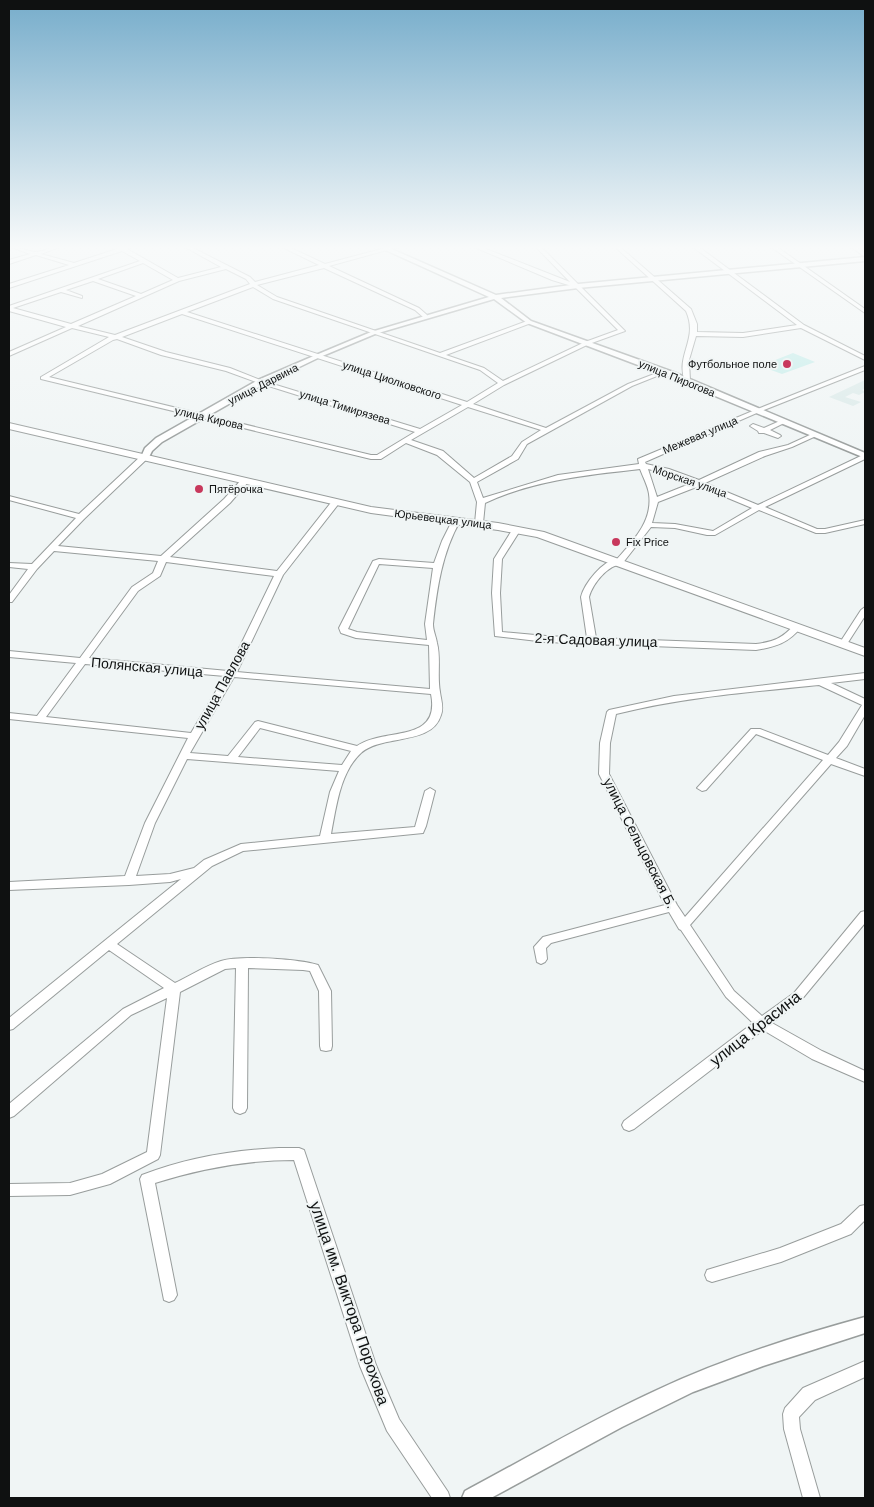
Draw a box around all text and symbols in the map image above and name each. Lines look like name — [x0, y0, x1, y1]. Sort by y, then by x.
street label: улица Пирогова — [637, 357, 718, 399]
street label: улица Циолковского — [341, 358, 443, 402]
place label: Футбольное поле — [688, 358, 777, 370]
marker: Футбольное поле — [781, 358, 793, 370]
street label: улица Дарвина — [226, 361, 301, 407]
street label: улица Тимирязева — [298, 387, 393, 427]
street label: улица Кирова — [174, 404, 245, 432]
street label: Межевая улица — [661, 414, 740, 456]
street label: Морская улица — [651, 463, 729, 500]
marker: Пятёрочка — [193, 483, 205, 495]
place label: Пятёрочка — [209, 483, 264, 495]
street label: Юрьевецкая улица — [394, 507, 493, 531]
marker: Fix Price — [610, 536, 622, 548]
place label: Fix Price — [626, 536, 669, 548]
street label: 2-я Садовая улица — [534, 630, 658, 650]
street label: улица Павлова — [191, 638, 253, 732]
street label: Полянская улица — [90, 654, 204, 680]
street label: улица Сельцовская Б. — [600, 775, 680, 911]
street label: улица Красина — [707, 988, 804, 1069]
street label: улица им. Виктора Порохова — [307, 1199, 392, 1407]

